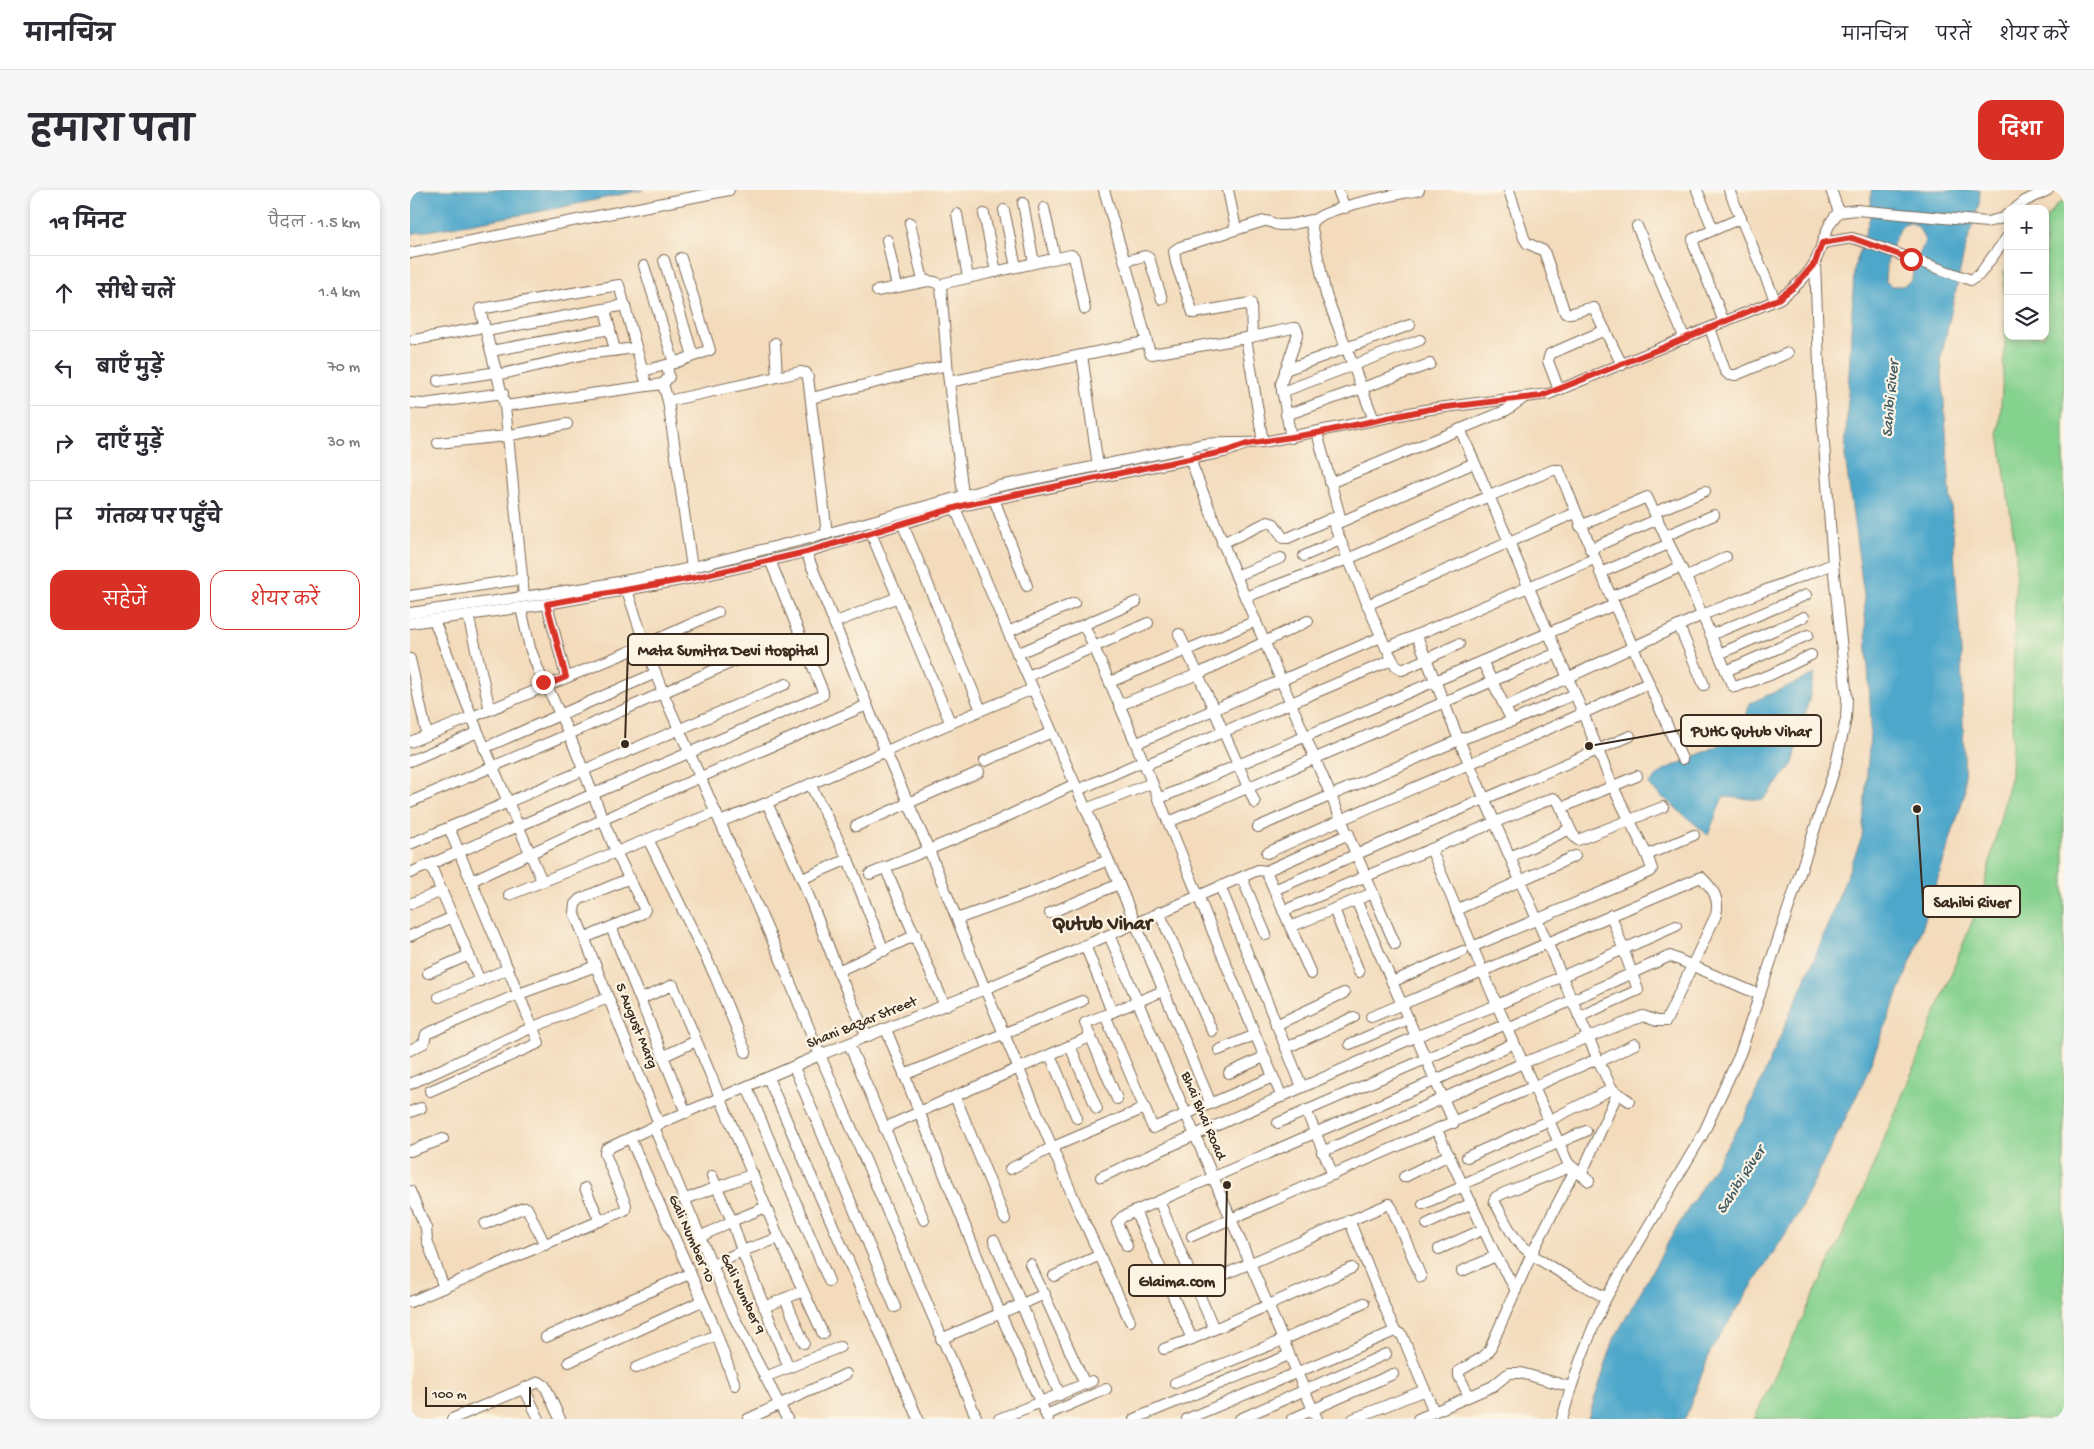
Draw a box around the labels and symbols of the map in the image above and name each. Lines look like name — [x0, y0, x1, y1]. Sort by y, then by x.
route start — [1900, 248, 1923, 271]
water label: Sahibi River — [1879, 357, 1905, 438]
callout: Mata Sumitra Devi Hospital — [628, 634, 828, 665]
text: Mata Sumitra Devi Hospital — [638, 643, 819, 662]
route end — [532, 671, 555, 694]
callout: PUHC Qutub Vihar — [1681, 715, 1821, 746]
text: PUHC Qutub Vihar — [1690, 724, 1813, 743]
callout: Sahibi River — [1923, 886, 2020, 917]
text: Sahibi River — [1934, 895, 2013, 914]
district label: Qutub Vihar — [1052, 914, 1154, 937]
street label: 5 August Marg — [611, 981, 661, 1071]
street label: Shani Bazar Street — [804, 992, 921, 1053]
street label: Bhai Bhai Road — [1176, 1068, 1230, 1164]
water label: Sahibi River — [1713, 1141, 1773, 1218]
street label: Gali Number 10 — [664, 1192, 719, 1286]
street label: Gali Number 9 — [715, 1251, 769, 1338]
callout: Glaima.com — [1129, 1265, 1225, 1296]
text: Glaima.com — [1139, 1274, 1216, 1293]
scale bar — [425, 1384, 531, 1407]

